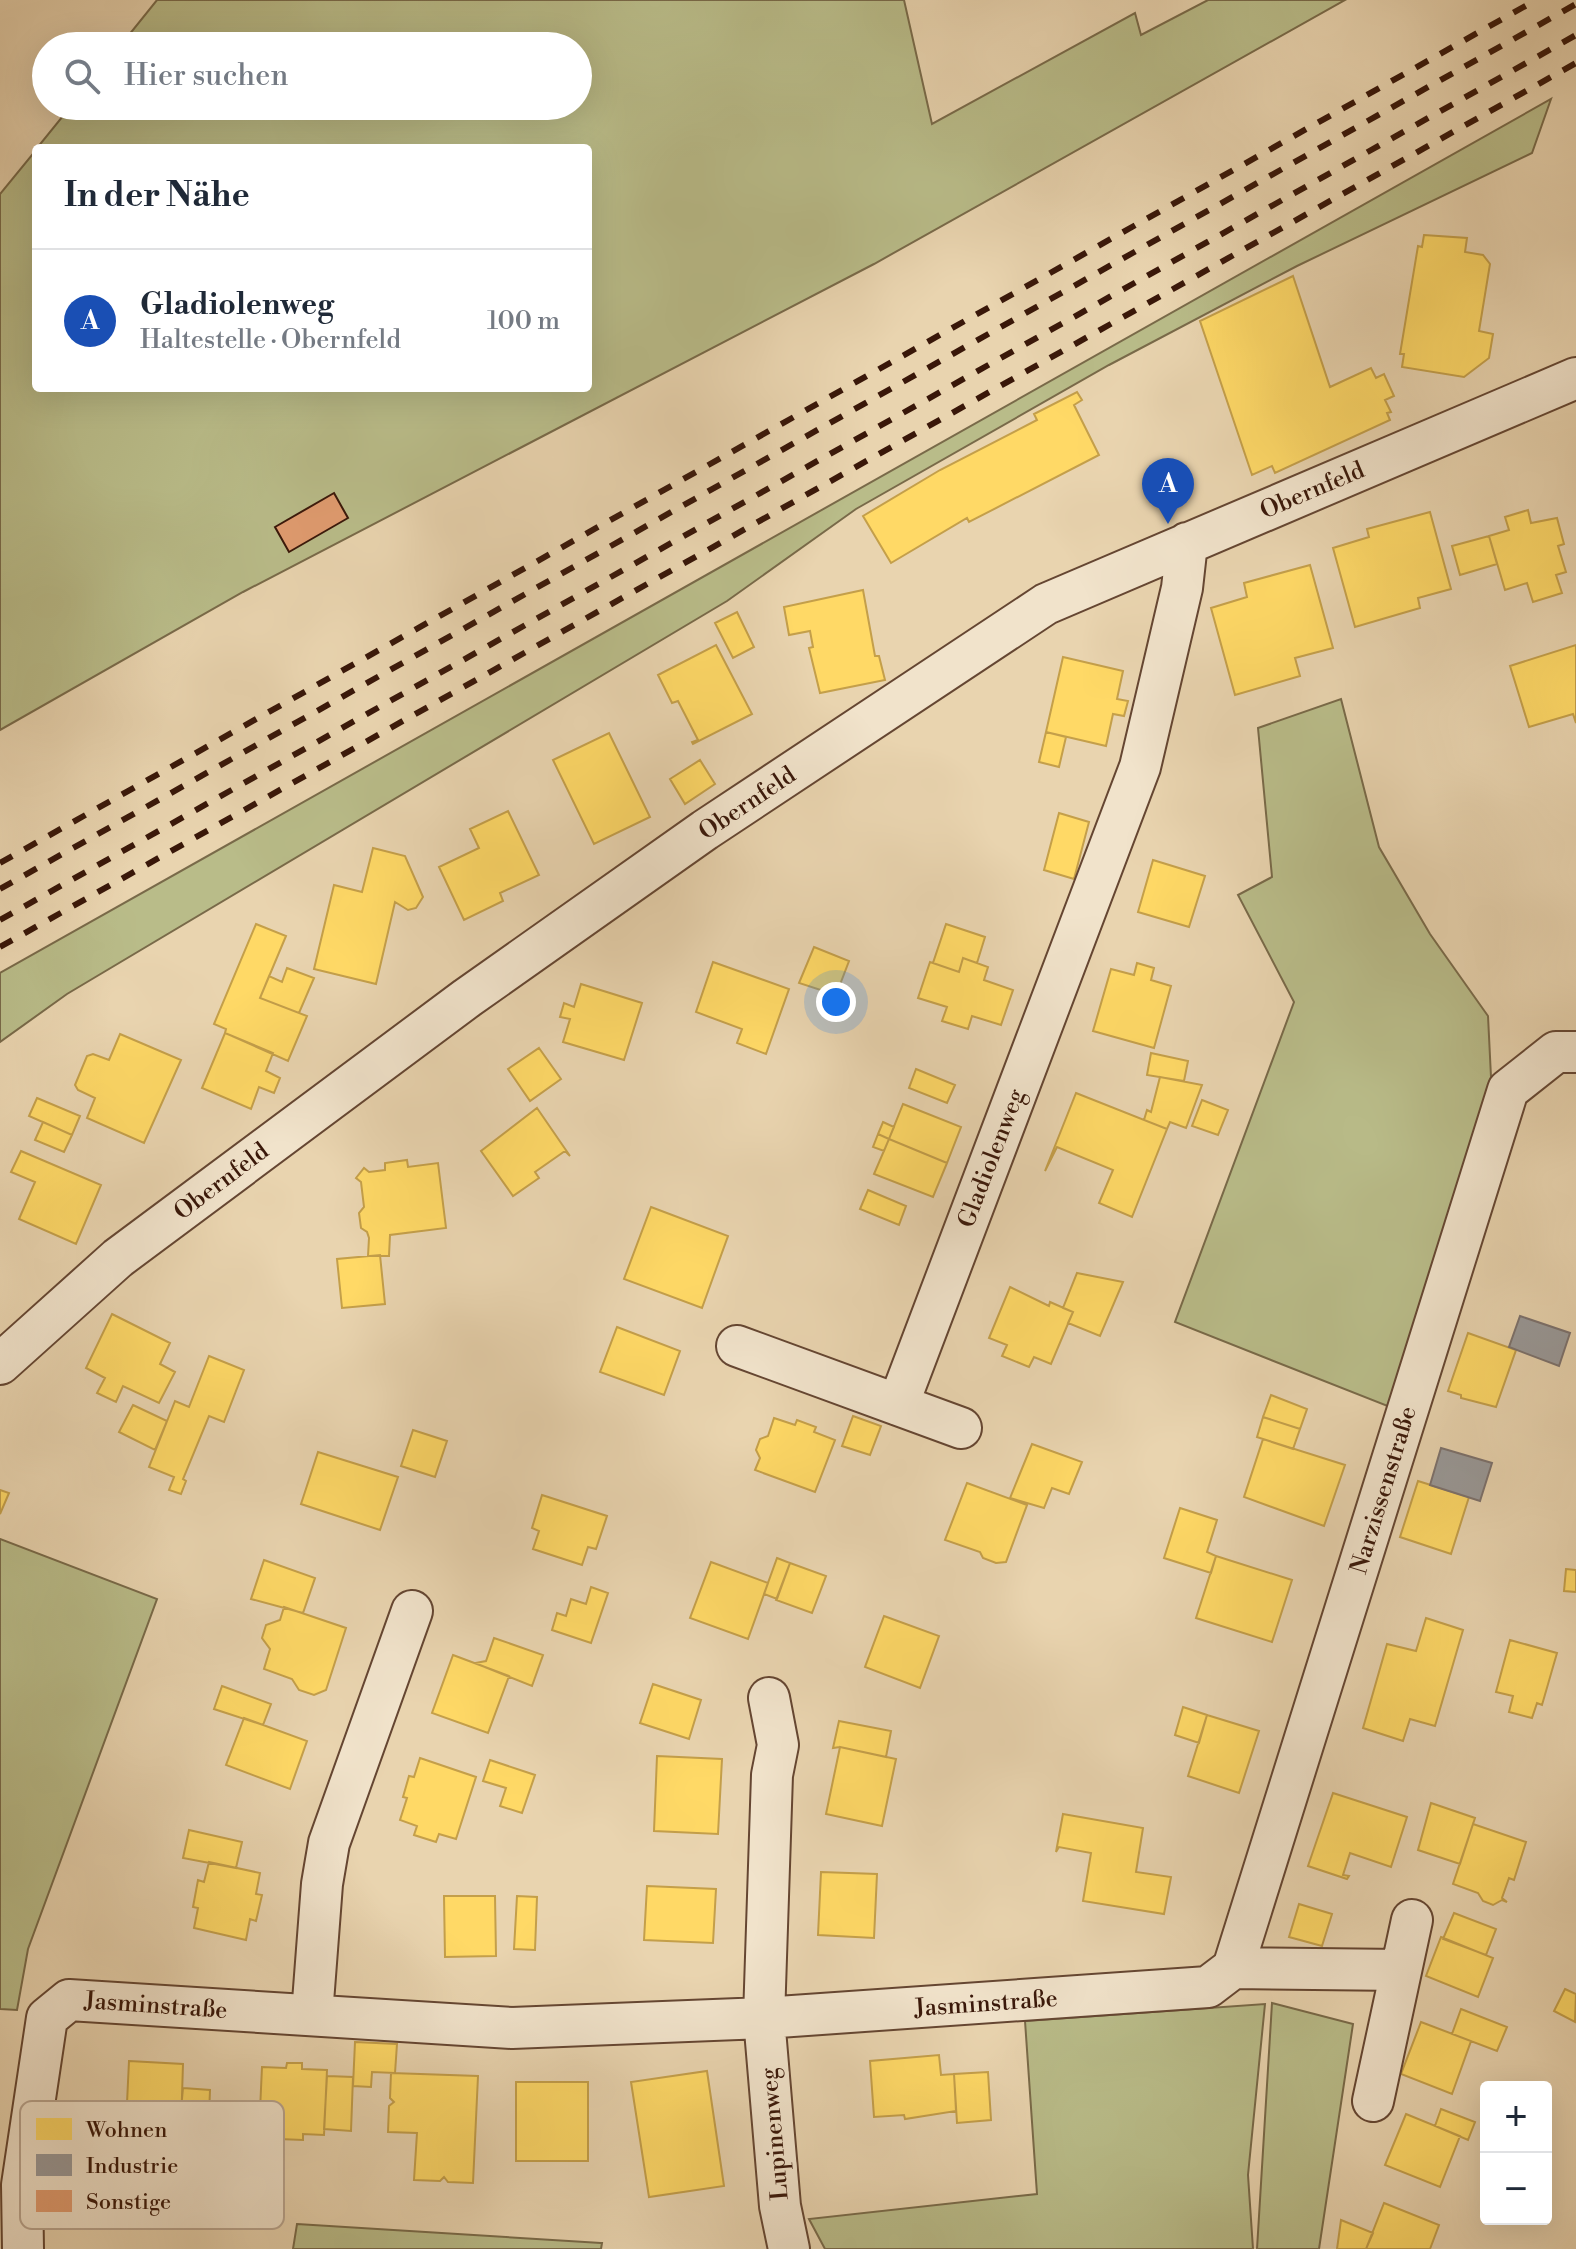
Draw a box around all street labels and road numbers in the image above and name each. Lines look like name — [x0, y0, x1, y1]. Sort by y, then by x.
street label: Obernfeld — [1256, 455, 1370, 526]
street label: Obernfeld — [693, 760, 802, 847]
street label: Gladiolenweg — [952, 1084, 1032, 1232]
street label: Obernfeld — [168, 1136, 275, 1227]
street label: Narzissenstraße — [1344, 1403, 1424, 1578]
street label: Jasminstraße — [913, 1984, 1059, 2024]
street label: Jasminstraße — [82, 1986, 228, 2026]
street label: Lupinenweg — [754, 2066, 796, 2201]

